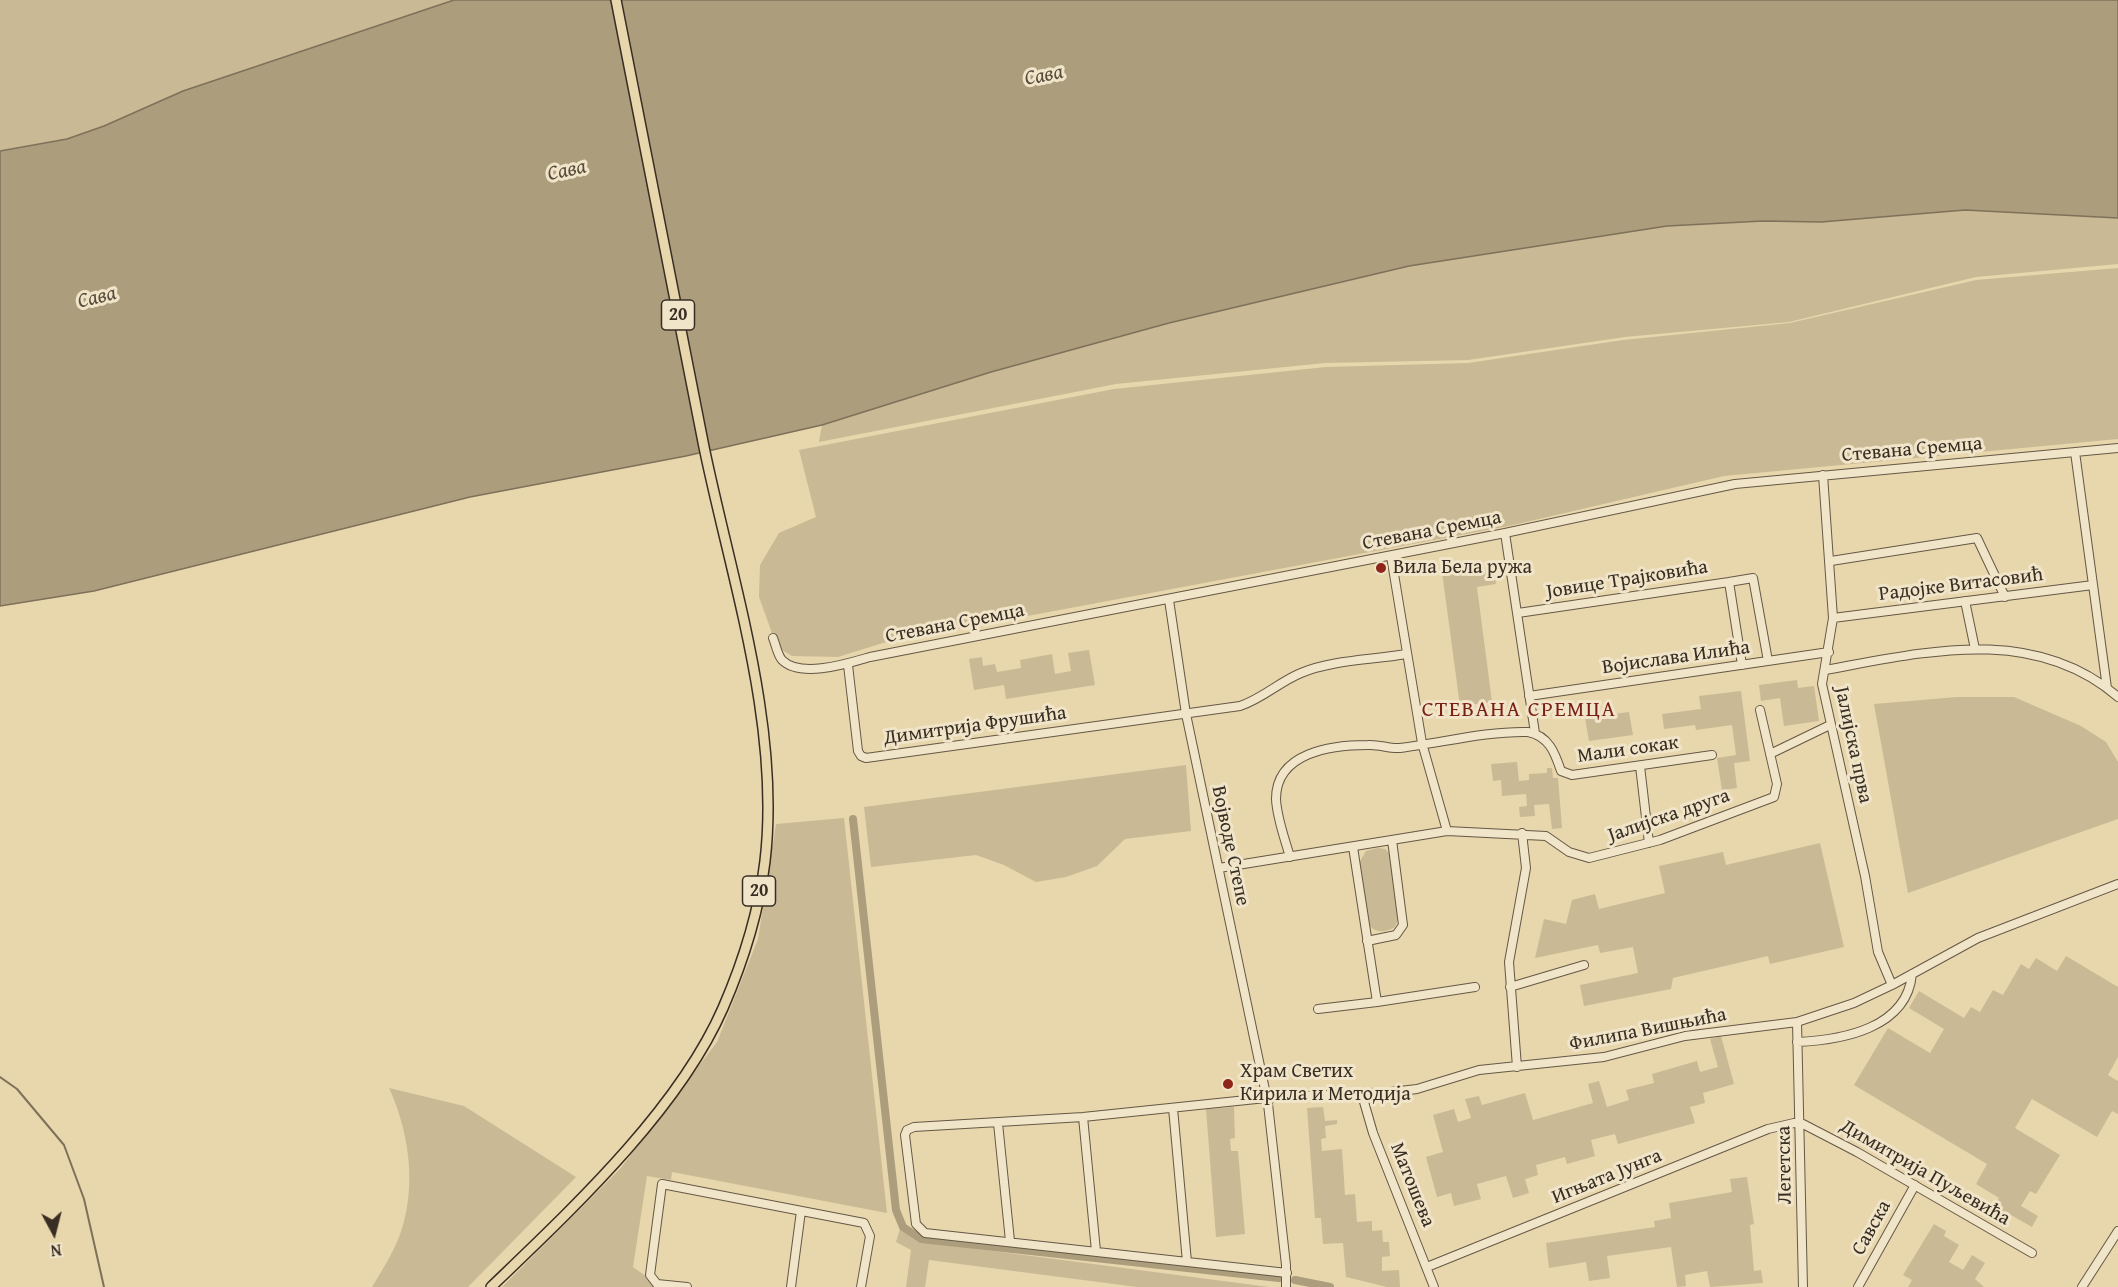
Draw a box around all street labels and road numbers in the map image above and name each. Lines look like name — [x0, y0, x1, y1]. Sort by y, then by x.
road number: 20 — [662, 300, 694, 330]
street label: Стевана Сремца — [1841, 432, 1983, 468]
street label: Стевана Сремца — [1361, 506, 1503, 556]
street label: Јовице Трајковића — [1544, 555, 1710, 605]
street label: Радојке Витасовић — [1877, 563, 2045, 607]
street label: Стевана Сремца — [884, 599, 1026, 649]
street label: Војислава Илића — [1601, 636, 1751, 680]
street label: Јалијска прва — [1829, 684, 1877, 806]
street label: Димитрија Фрушића — [882, 701, 1068, 751]
street label: Мали сокак — [1576, 731, 1680, 769]
street label: Војводе Степе — [1206, 784, 1254, 908]
street label: Јалијска друга — [1605, 784, 1733, 848]
road number: 20 — [742, 876, 776, 906]
street label: Филипа Вишњића — [1568, 1003, 1728, 1057]
street label: Димитрија Пуљевића — [1836, 1115, 2014, 1231]
street label: Легетска — [1772, 1126, 1798, 1204]
street label: Матошева — [1384, 1139, 1440, 1231]
street label: Игњата Јунга — [1549, 1144, 1665, 1210]
street label: Савска — [1847, 1196, 1897, 1260]

